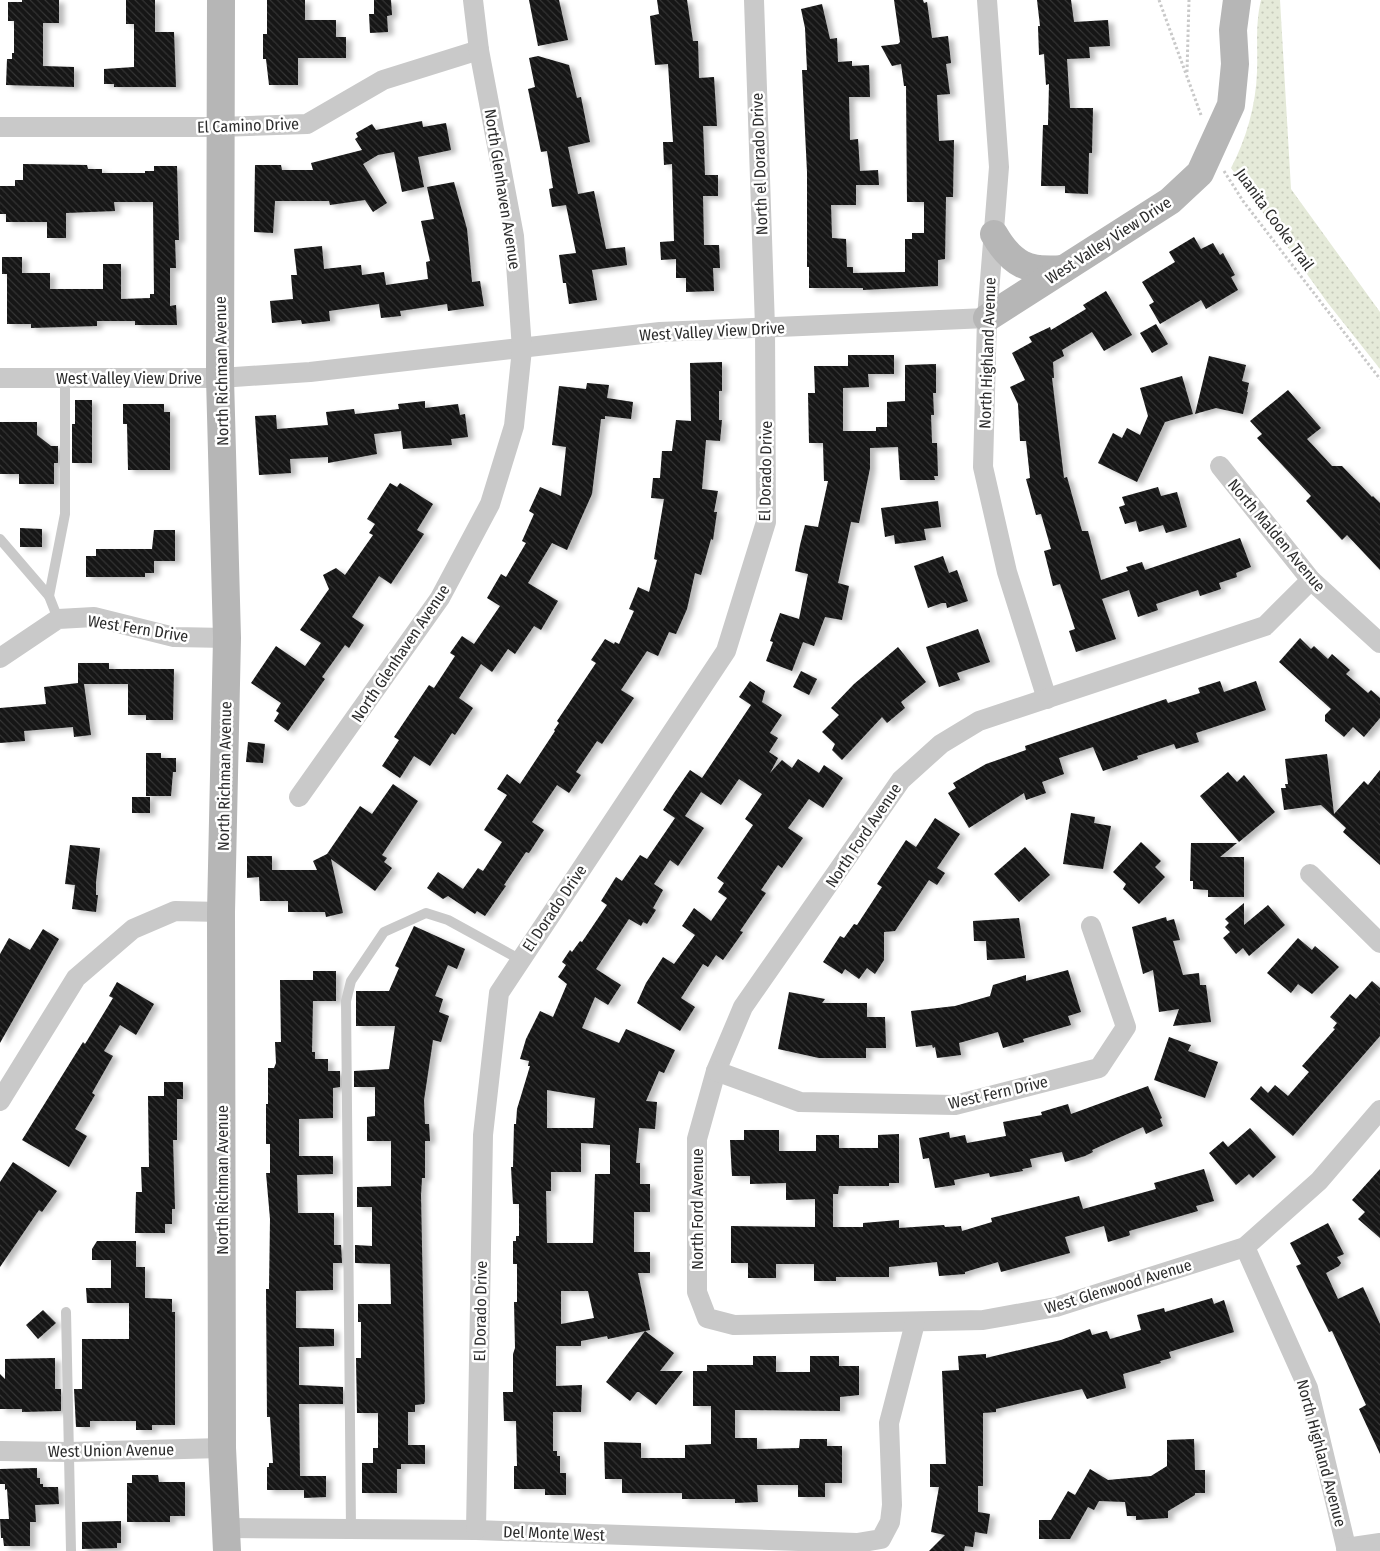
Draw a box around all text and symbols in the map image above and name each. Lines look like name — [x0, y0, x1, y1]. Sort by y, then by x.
street label: North el Dorado Drive — [748, 92, 771, 235]
street label: North Glenhaven Avenue — [480, 108, 525, 271]
street label: El Camino Drive — [197, 114, 299, 137]
street label: Juanita Cooke Trail — [1231, 165, 1318, 274]
street label: West Valley View Drive — [1042, 193, 1175, 288]
street label: North Highland Avenue — [975, 277, 1000, 429]
street label: North Richman Avenue — [211, 296, 232, 446]
street label: West Valley View Drive — [639, 318, 786, 345]
street label: West Valley View Drive — [56, 369, 202, 388]
street label: El Dorado Drive — [755, 420, 776, 521]
street label: North Malden Avenue — [1224, 475, 1329, 596]
street label: North Glenhaven Avenue — [347, 581, 454, 726]
street label: West Fern Drive — [86, 611, 190, 646]
street label: North Richman Avenue — [214, 701, 235, 851]
street label: North Ford Avenue — [822, 780, 905, 891]
street label: El Dorado Drive — [518, 861, 590, 955]
street label: West Fern Drive — [946, 1072, 1050, 1113]
street label: North Richman Avenue — [213, 1105, 232, 1255]
street label: North Ford Avenue — [688, 1148, 707, 1270]
street label: West Glenwood Avenue — [1042, 1255, 1194, 1318]
street label: El Dorado Drive — [470, 1260, 491, 1361]
street label: North Highland Avenue — [1293, 1377, 1350, 1529]
street label: West Union Avenue — [48, 1440, 174, 1461]
street label: Del Monte West — [503, 1522, 606, 1545]

